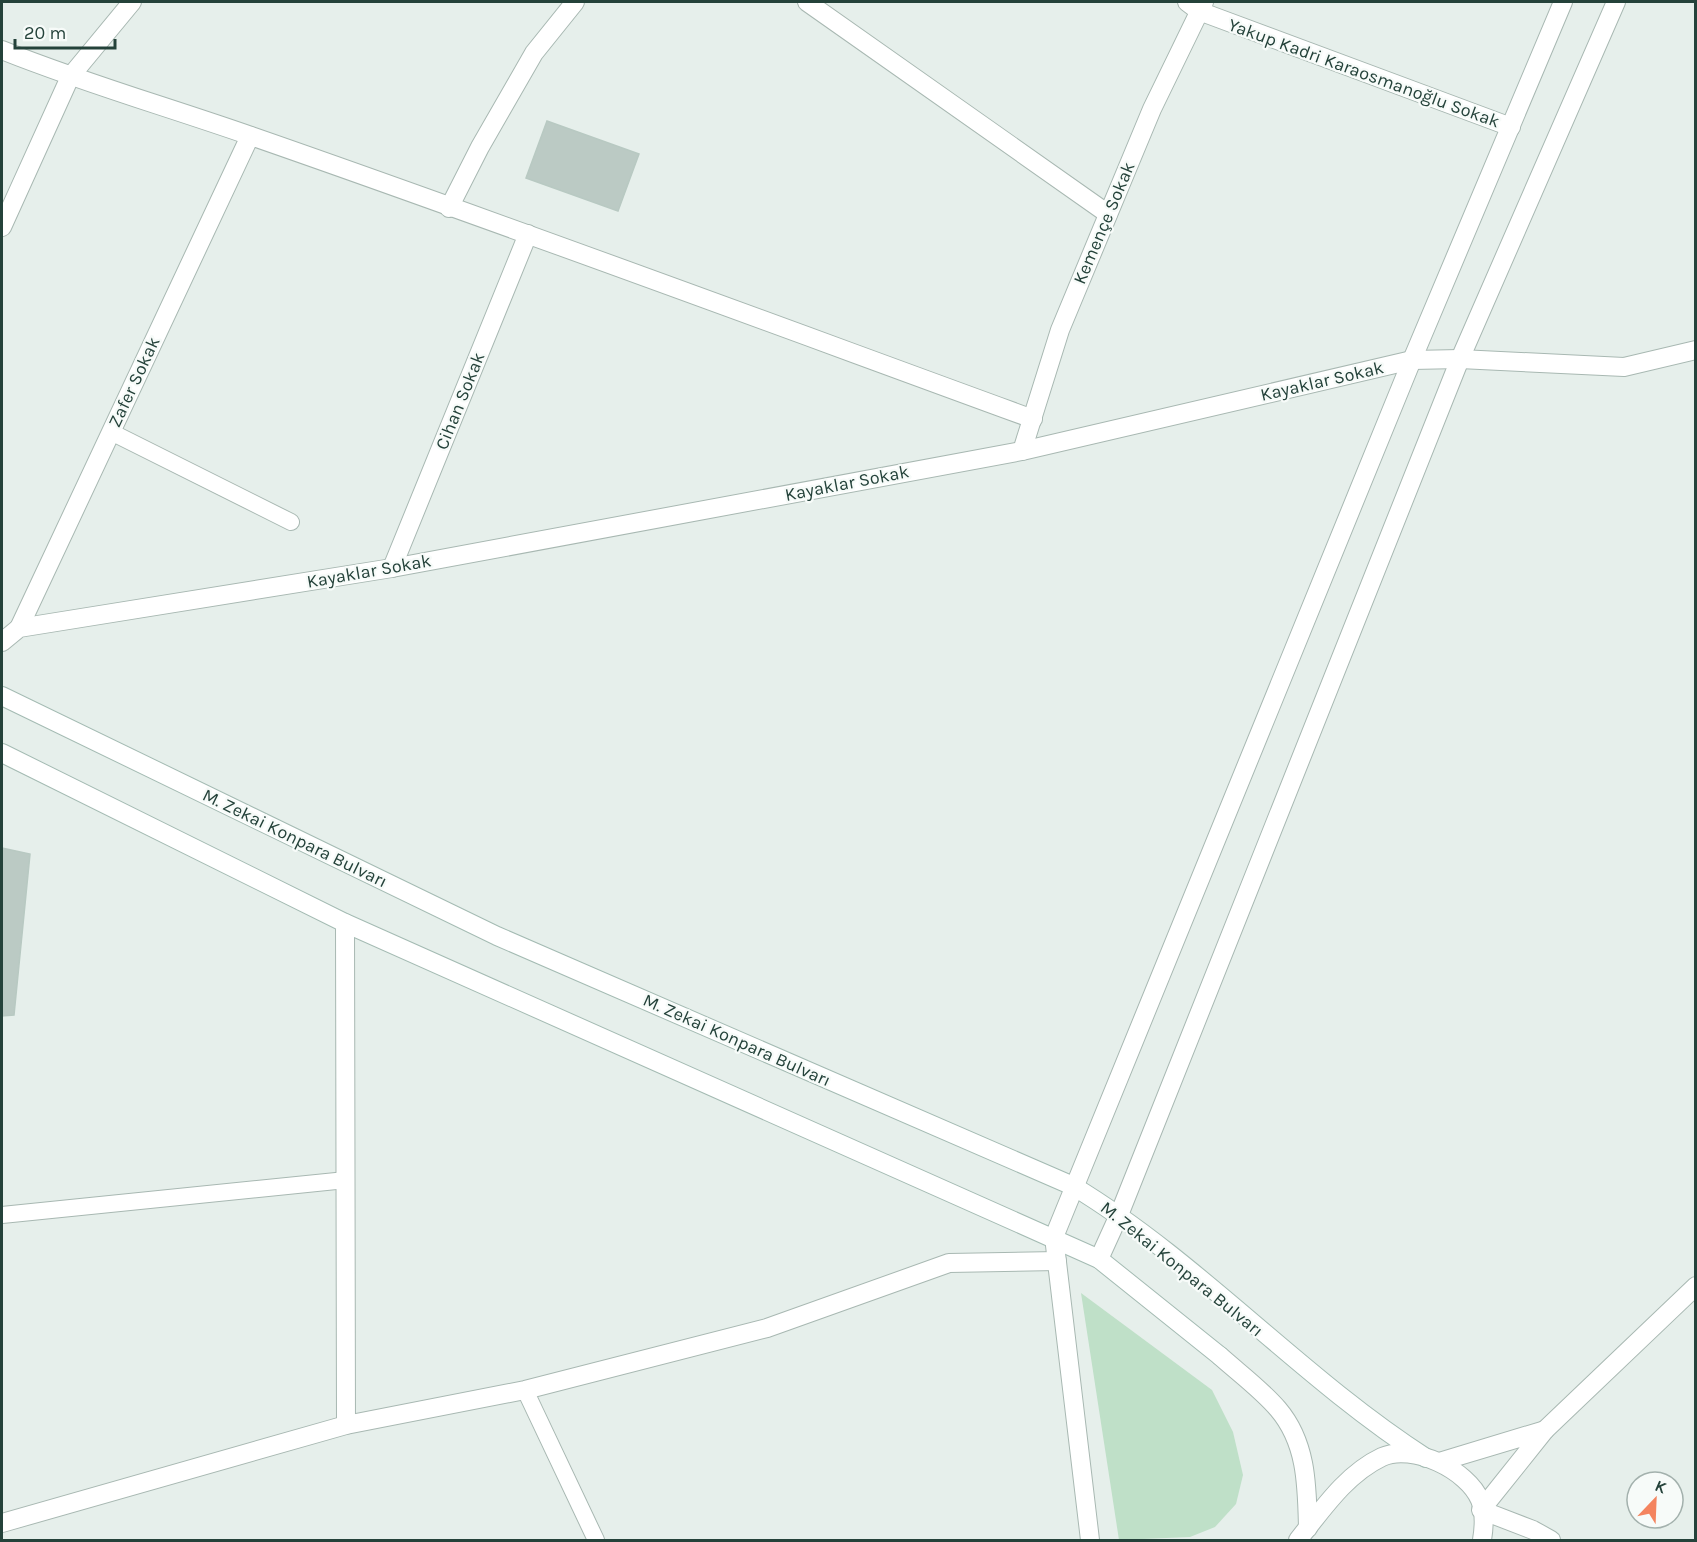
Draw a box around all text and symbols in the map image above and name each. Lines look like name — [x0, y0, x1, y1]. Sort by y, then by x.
scale bar — [15, 12, 116, 50]
street label: Yakup Kadri Karaosmanoğlu Sokak — [1225, 14, 1503, 132]
text: 20 m — [24, 22, 66, 44]
street label: Kemençe Sokak — [1068, 158, 1140, 288]
street label: Zafer Sokak — [103, 333, 165, 431]
street label: Cihan Sokak — [430, 349, 490, 453]
street label: Kayaklar Sokak — [1258, 356, 1386, 406]
street label: Kayaklar Sokak — [783, 460, 911, 506]
street label: Kayaklar Sokak — [305, 549, 433, 593]
street label: M. Zekai Konpara Bulvarı — [199, 784, 391, 892]
street label: M. Zekai Konpara Bulvarı — [640, 989, 834, 1091]
street label: M. Zekai Konpara Bulvarı — [1096, 1197, 1268, 1341]
north arrow — [1625, 1470, 1685, 1530]
text: K — [1652, 1476, 1670, 1498]

